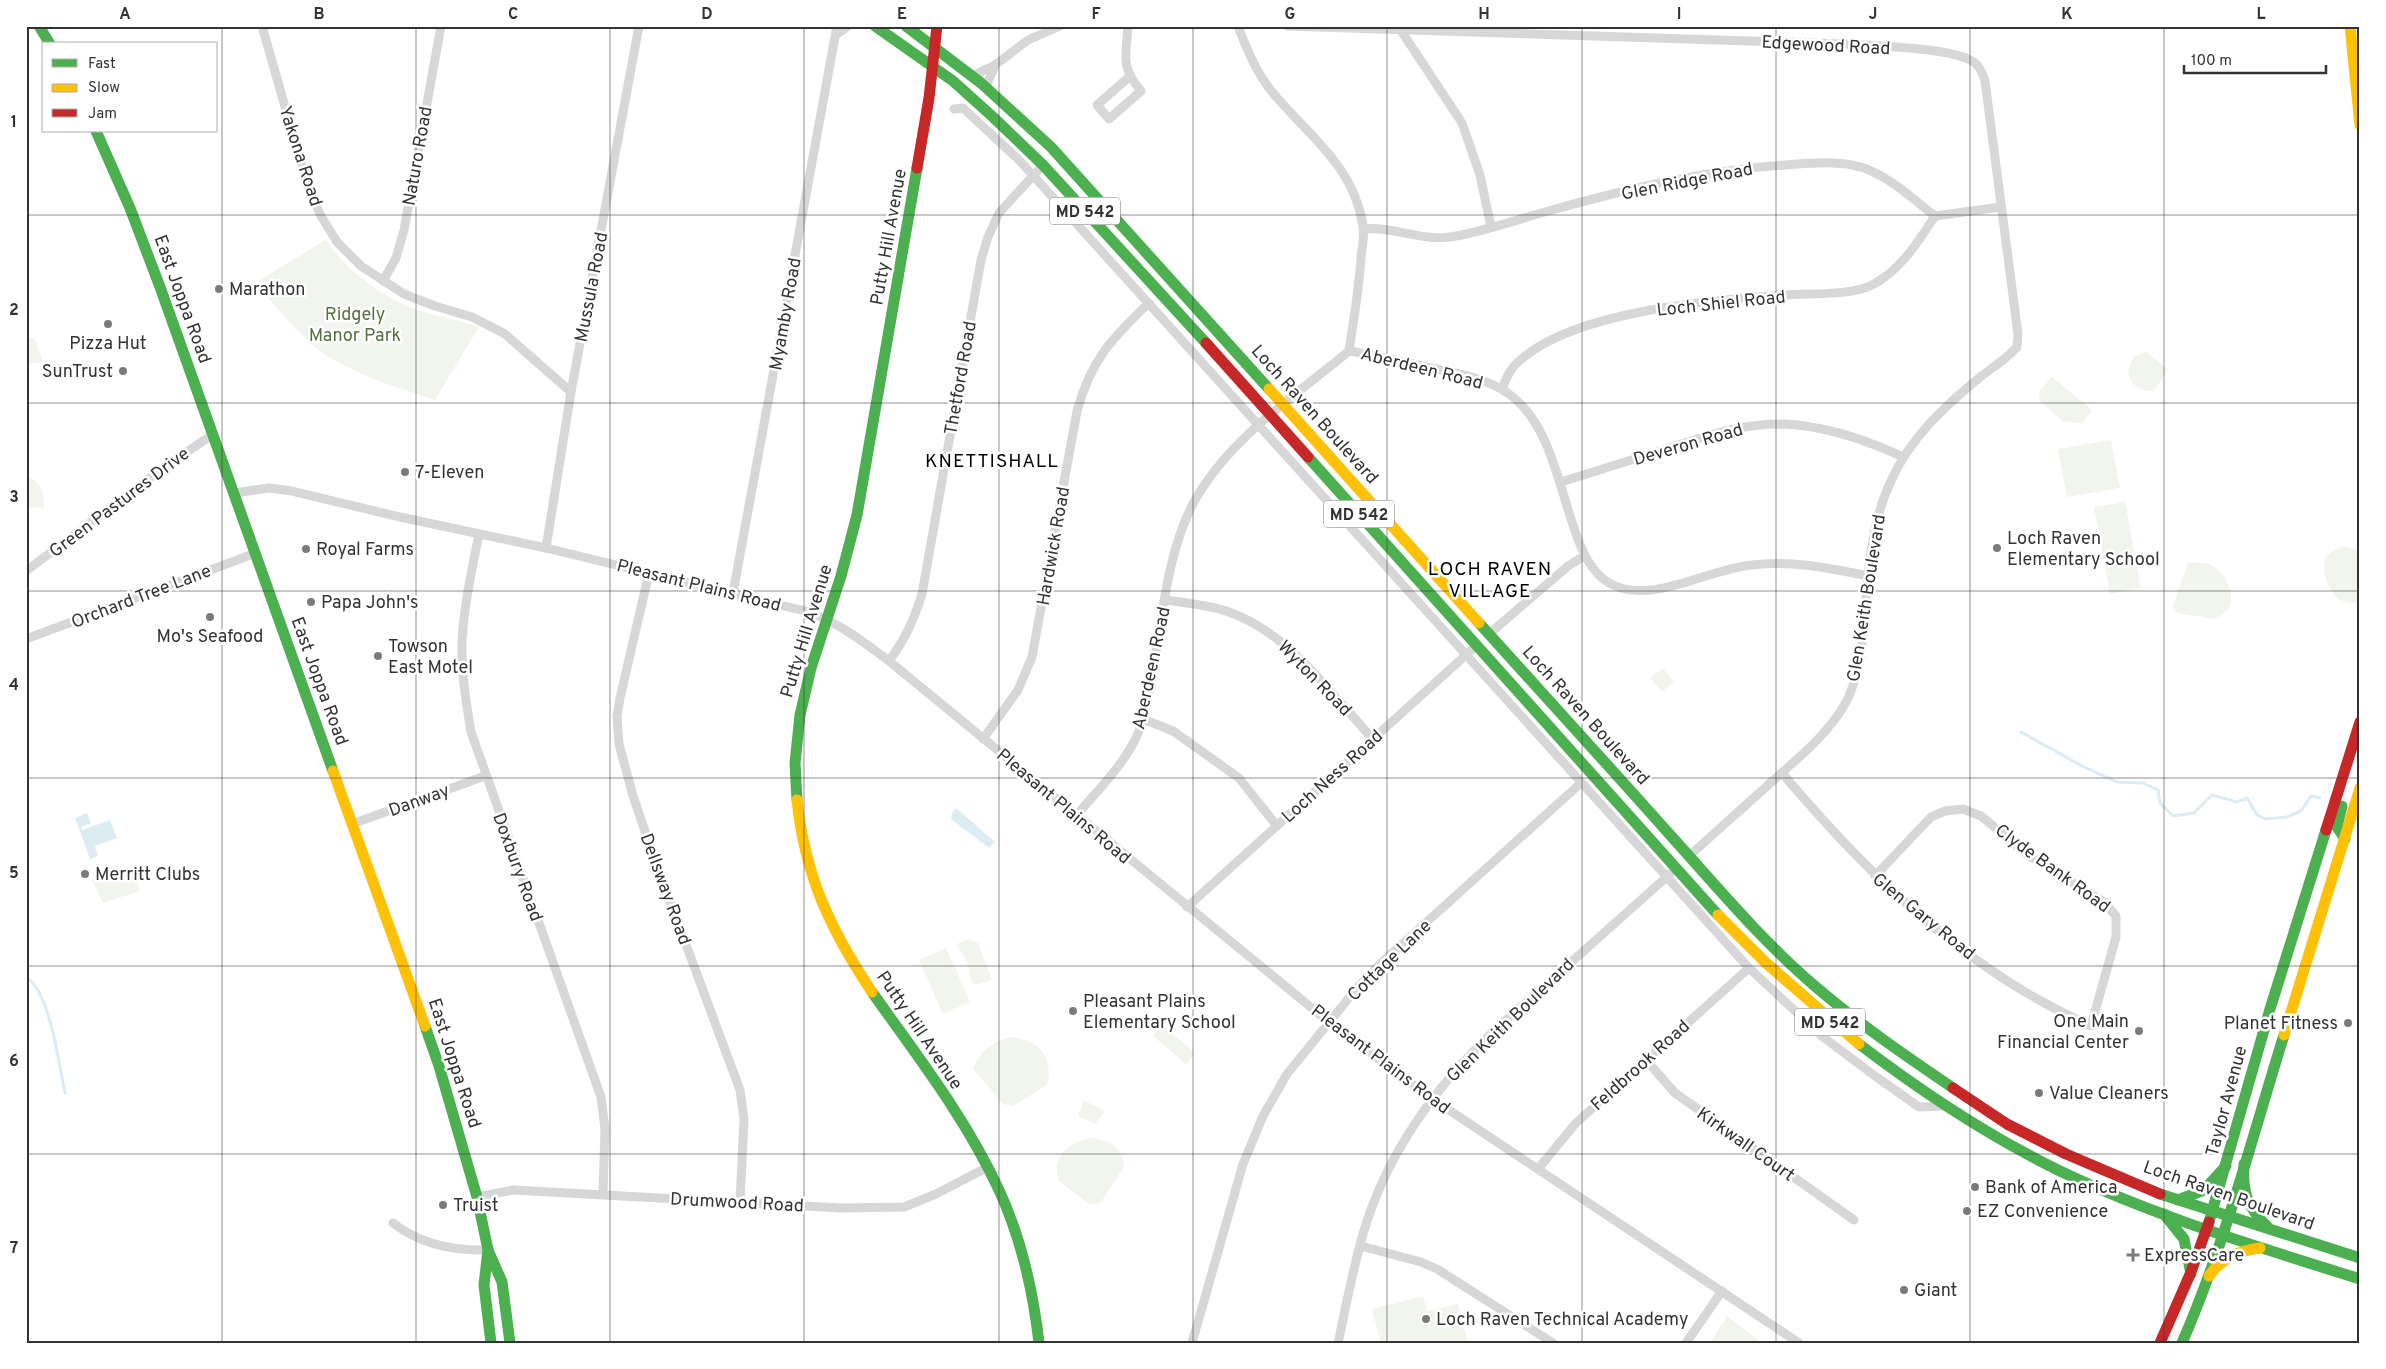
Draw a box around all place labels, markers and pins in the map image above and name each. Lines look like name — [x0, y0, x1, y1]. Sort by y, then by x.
place label: Marathon — [229, 279, 305, 302]
marker: Marathon — [213, 283, 225, 295]
marker: Pizza Hut — [102, 318, 114, 330]
place label: Pizza Hut — [69, 333, 147, 356]
place label: SunTrust — [42, 361, 113, 384]
marker: SunTrust — [117, 365, 129, 377]
place label: 7-Eleven — [415, 462, 484, 485]
marker: 7-Eleven — [399, 466, 411, 478]
place label: Loch Raven Elementary School — [2007, 528, 2160, 572]
place label: Royal Farms — [316, 539, 414, 562]
marker: Loch Raven Elementary School — [1991, 542, 2003, 554]
marker: Royal Farms — [300, 543, 312, 555]
place label: Papa John's — [321, 592, 418, 615]
marker: Papa John's — [305, 596, 317, 608]
marker: Mo's Seafood — [204, 611, 216, 623]
place label: Mo's Seafood — [157, 626, 263, 649]
place label: Towson East Motel — [388, 636, 473, 680]
marker: Towson East Motel — [372, 650, 384, 662]
place label: Merritt Clubs — [95, 864, 200, 887]
marker: Merritt Clubs — [79, 868, 91, 880]
place label: Pleasant Plains Elementary School — [1083, 991, 1236, 1035]
marker: Pleasant Plains Elementary School — [1067, 1005, 1079, 1017]
place label: One Main Financial Center — [1997, 1011, 2129, 1055]
place label: Planet Fitness — [2224, 1013, 2338, 1036]
marker: Planet Fitness — [2342, 1017, 2354, 1029]
marker: One Main Financial Center — [2133, 1025, 2145, 1037]
place label: Value Cleaners — [2049, 1083, 2169, 1106]
marker: Value Cleaners — [2033, 1087, 2045, 1099]
place label: Bank of America — [1985, 1177, 2117, 1200]
marker: Bank of America — [1969, 1181, 1981, 1193]
place label: Truist — [453, 1195, 499, 1218]
marker: Truist — [437, 1199, 449, 1211]
place label: EZ Convenience — [1977, 1201, 2108, 1224]
marker: EZ Convenience — [1961, 1205, 1973, 1217]
place label: ExpressCare — [2144, 1245, 2244, 1268]
marker: ExpressCare — [2126, 1248, 2140, 1262]
place label: Giant — [1914, 1280, 1957, 1303]
marker: Giant — [1898, 1284, 1910, 1296]
place label: Loch Raven Technical Academy — [1436, 1309, 1688, 1332]
marker: Loch Raven Technical Academy — [1420, 1313, 1432, 1325]

